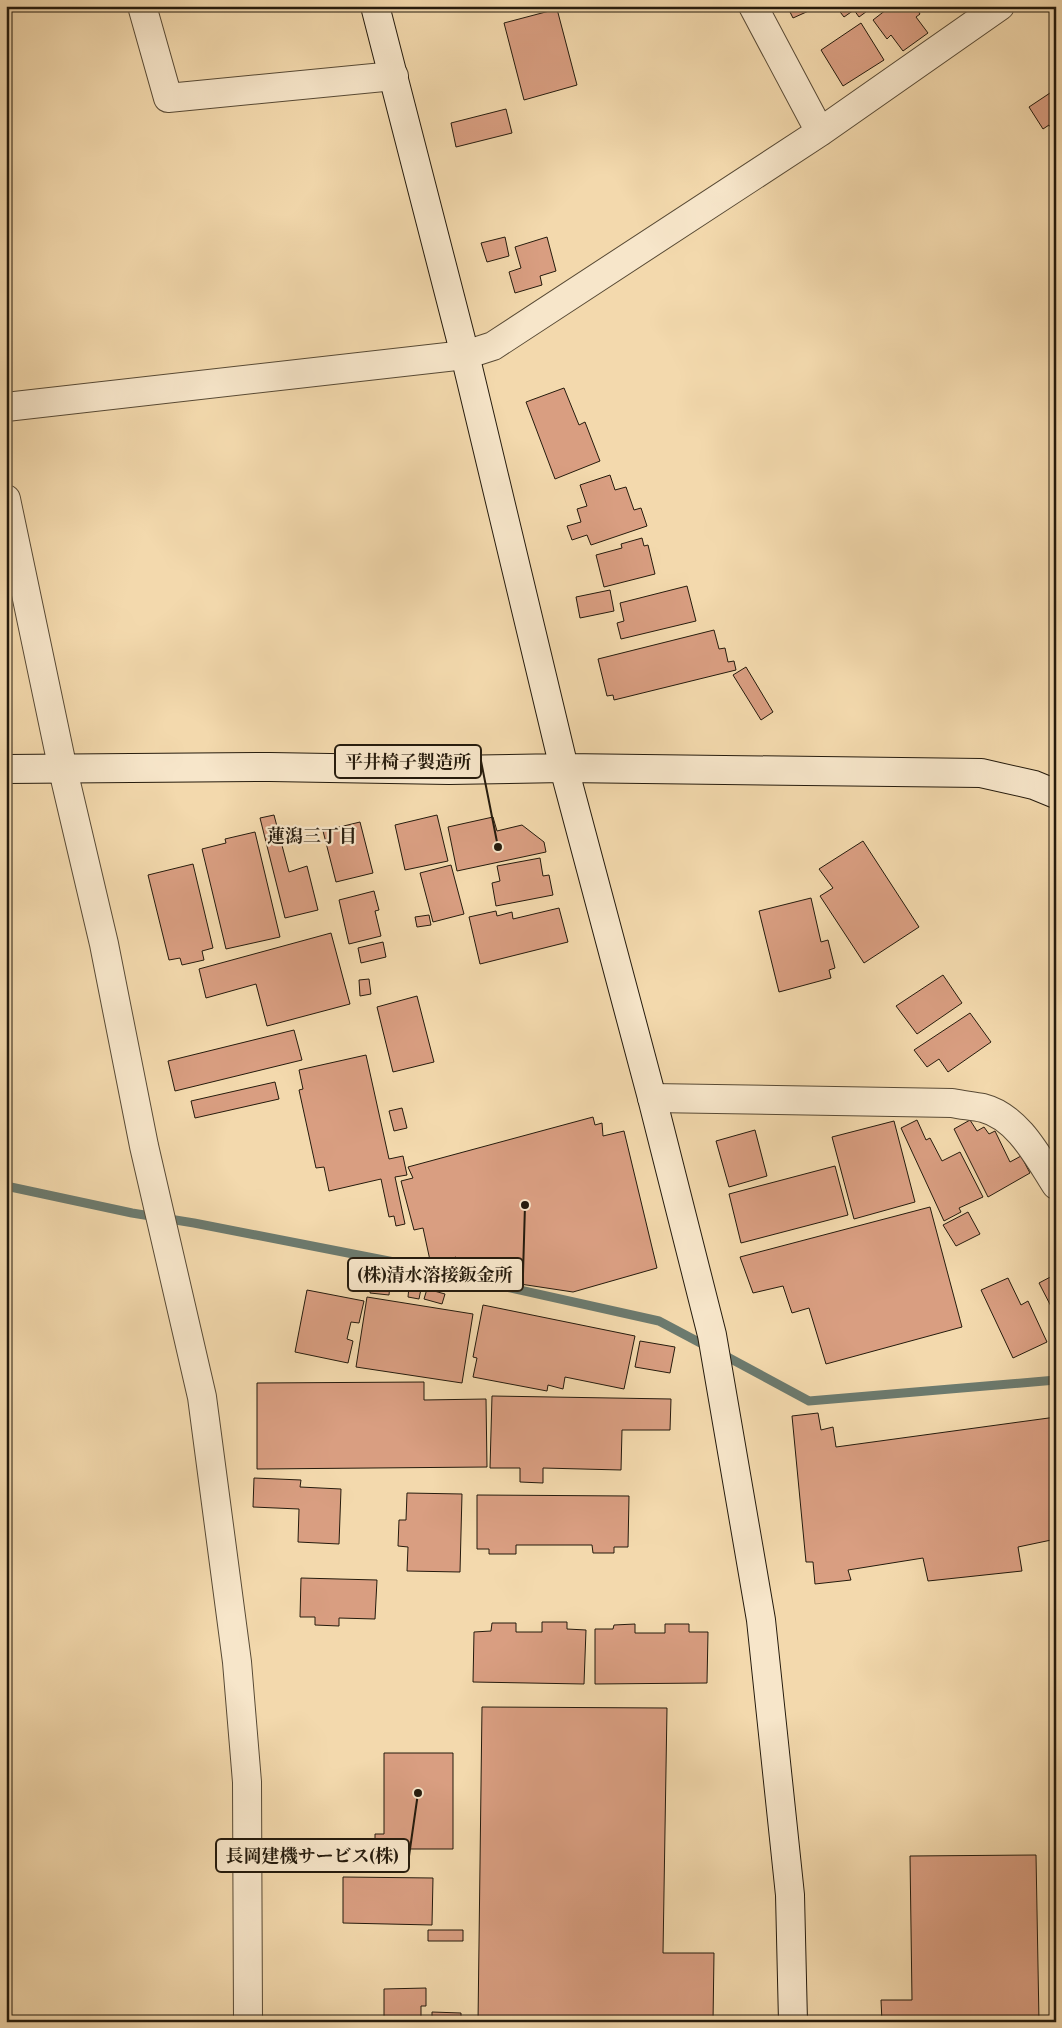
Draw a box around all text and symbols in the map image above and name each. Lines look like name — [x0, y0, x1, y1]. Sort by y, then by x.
callout: 平井椅子製造所 — [335, 745, 481, 778]
text: 平井椅子製造所 — [345, 751, 471, 774]
district label: 蓮潟三丁目 — [267, 825, 357, 848]
callout: (株)清水溶接鈑金所 — [348, 1258, 523, 1291]
text: (株)清水溶接鈑金所 — [357, 1264, 513, 1287]
callout: 長岡建機サービス(株) — [216, 1839, 409, 1872]
text: 長岡建機サービス(株) — [225, 1845, 399, 1868]

